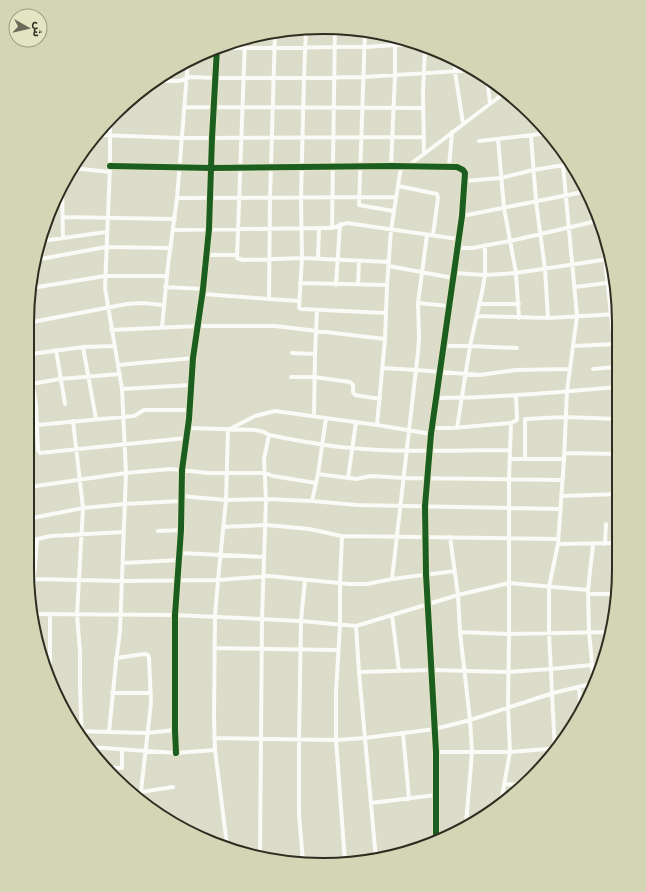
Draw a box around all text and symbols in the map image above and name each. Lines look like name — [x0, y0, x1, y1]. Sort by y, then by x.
north arrow — [8, 8, 48, 48]
text: ش — [29, 21, 46, 38]

